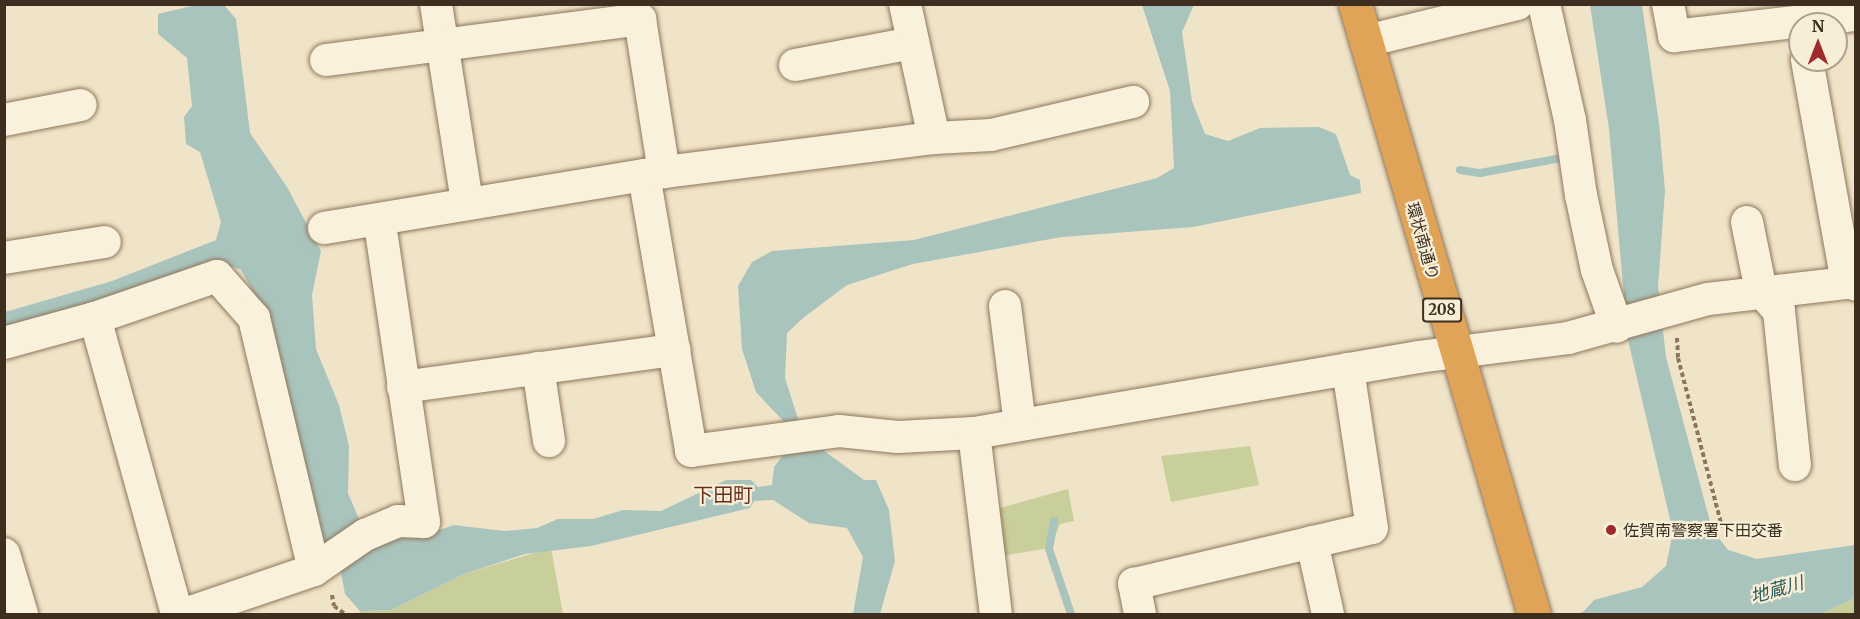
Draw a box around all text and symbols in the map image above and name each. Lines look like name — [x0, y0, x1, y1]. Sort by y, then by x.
north arrow — [1788, 12, 1848, 72]
text: N — [1812, 16, 1824, 36]
street label: 環状南通り — [1403, 200, 1443, 282]
road number: 208 — [1421, 298, 1463, 322]
district label: 下田町 — [693, 482, 753, 506]
place label: 佐賀南警察署下田交番 — [1623, 520, 1783, 540]
marker: 佐賀南警察署下田交番 — [1604, 523, 1618, 537]
water label: 地蔵川 — [1748, 572, 1806, 608]

